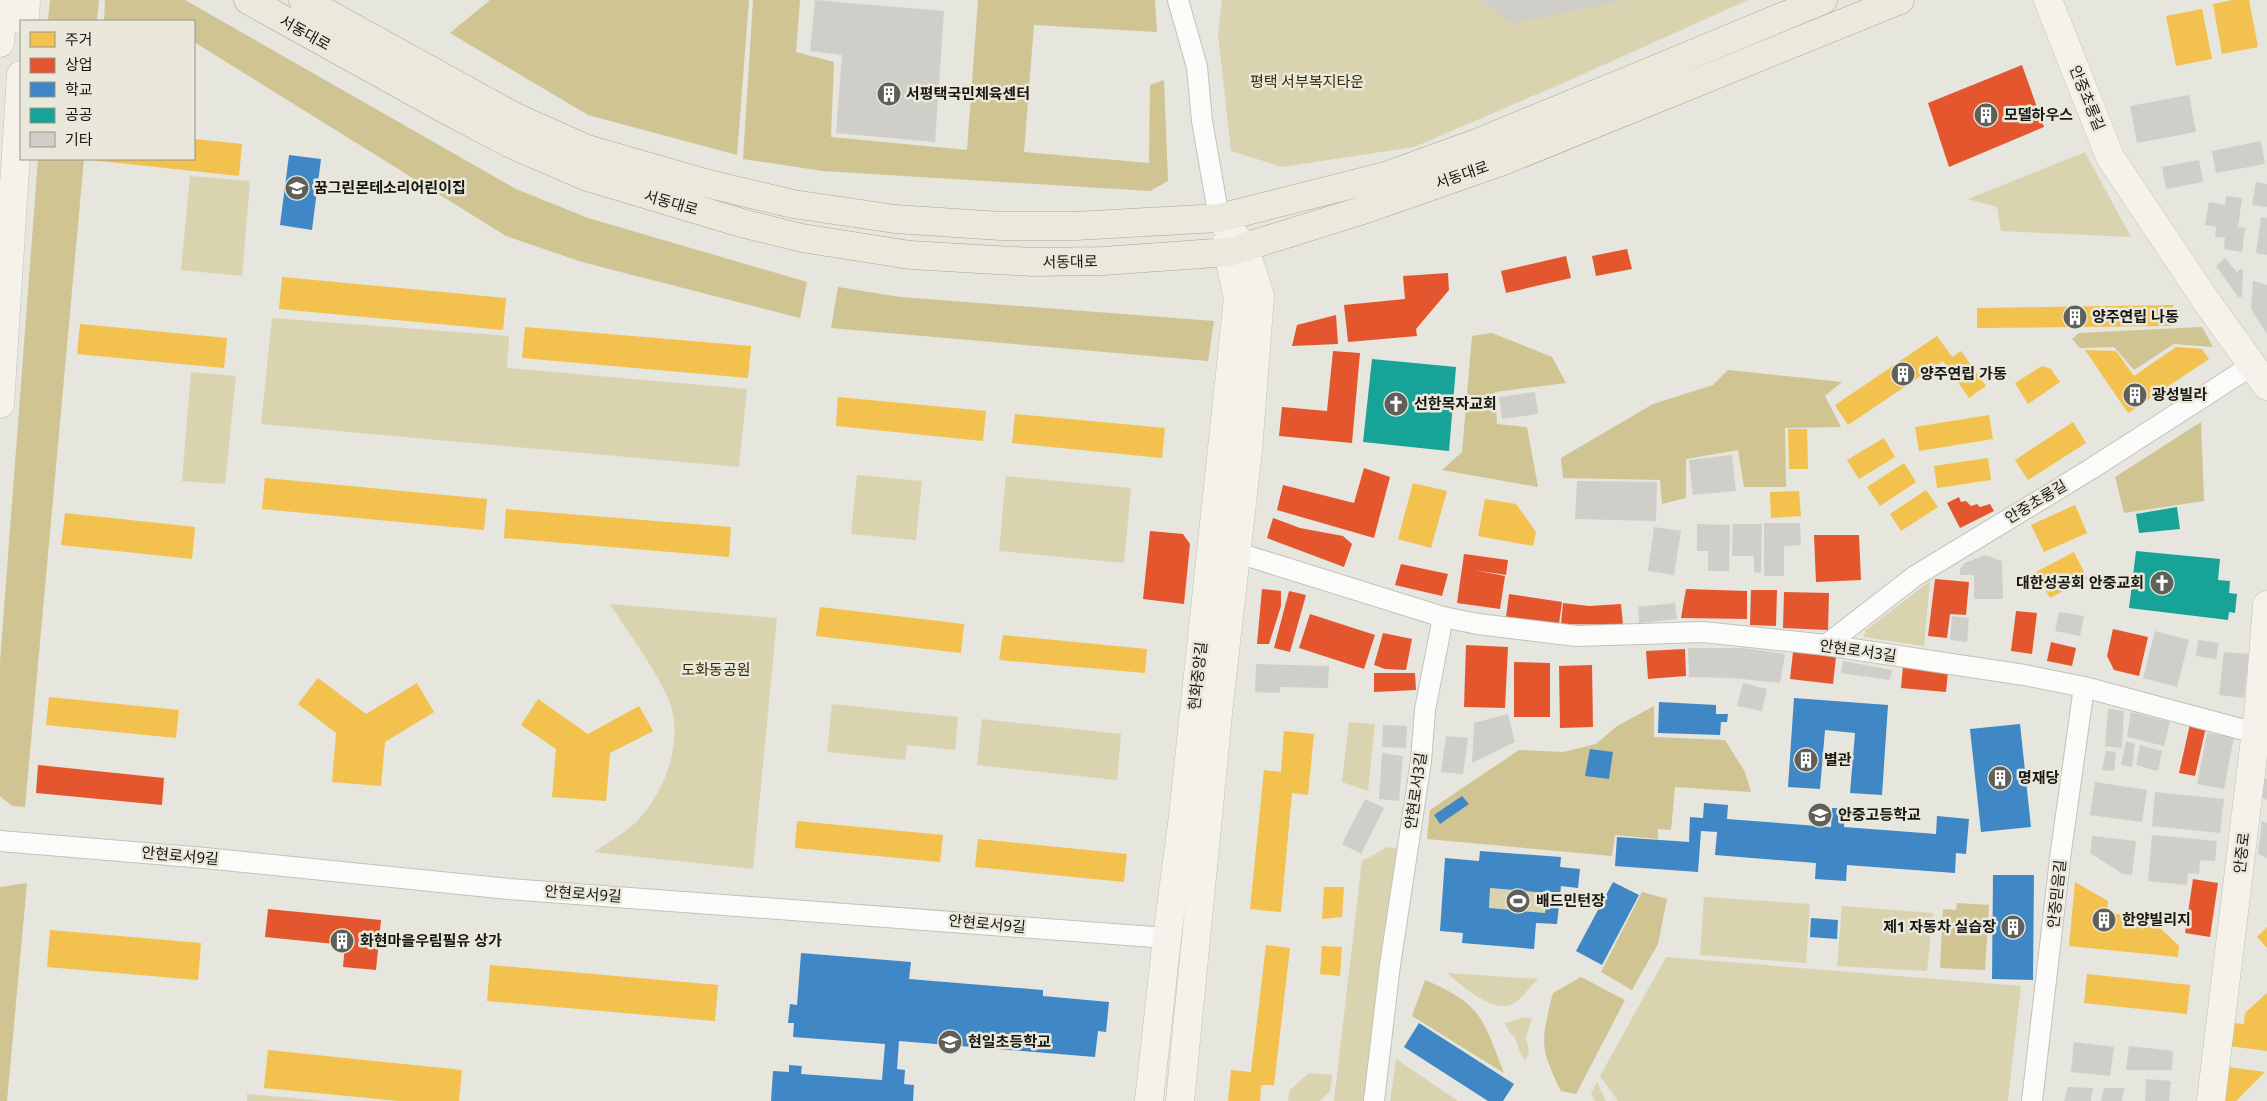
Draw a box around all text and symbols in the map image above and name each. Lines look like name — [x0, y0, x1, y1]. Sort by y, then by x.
street label: 서동대로 — [276, 10, 334, 54]
legend — [20, 20, 195, 160]
text: 주거 — [65, 29, 93, 49]
text: 상업 — [65, 54, 93, 74]
street label: 안중초롱길 — [2066, 62, 2110, 133]
park label: 평택 서부복지타운 — [1250, 71, 1364, 91]
text: 학교 — [65, 79, 93, 99]
building icon: 서평택국민체육센터 — [876, 81, 902, 107]
place label: 서평택국민체육센터 — [906, 83, 1030, 103]
building icon: 모델하우스 — [1973, 102, 1999, 128]
text: 공공 — [65, 104, 93, 124]
place label: 모델하우스 — [2004, 104, 2073, 124]
text: 기타 — [65, 129, 93, 149]
street label: 서동대로 — [1432, 156, 1491, 192]
school or university icon: 꿈그린몬테소리어린이집 — [284, 175, 310, 201]
place label: 꿈그린몬테소리어린이집 — [314, 177, 466, 197]
street label: 서동대로 — [642, 185, 701, 219]
street label: 서동대로 — [1042, 251, 1098, 271]
building icon: 양주연립 나동 — [2062, 304, 2088, 330]
place label: 양주연립 나동 — [2092, 306, 2179, 326]
building icon: 양주연립 가동 — [1890, 361, 1916, 387]
place label: 양주연립 가동 — [1920, 363, 2007, 383]
building icon: 광성빌라 — [2122, 382, 2148, 408]
place label: 광성빌라 — [2152, 384, 2207, 404]
church icon: 선한목자교회 — [1383, 391, 1409, 417]
place label: 선한목자교회 — [1414, 393, 1497, 413]
street label: 안중초롱길 — [2001, 475, 2070, 527]
church icon: 대한성공회 안중교회 — [2149, 570, 2175, 596]
place label: 대한성공회 안중교회 — [2016, 572, 2144, 592]
street label: 안현로서3길 — [1818, 635, 1898, 665]
street label: 현화중앙길 — [1183, 641, 1211, 711]
park label: 도화동공원 — [681, 659, 751, 679]
building icon: 별관 — [1793, 747, 1819, 773]
place label: 별관 — [1824, 749, 1852, 769]
street label: 안현로서3길 — [1400, 751, 1430, 831]
building icon: 명재당 — [1987, 765, 2013, 791]
place label: 명재당 — [2018, 767, 2060, 787]
school or university icon: 안중고등학교 — [1807, 802, 1833, 828]
place label: 안중고등학교 — [1838, 804, 1921, 824]
street label: 안중로 — [2229, 831, 2253, 875]
street label: 안현로서9길 — [141, 842, 220, 868]
street label: 안중믿음길 — [2042, 859, 2070, 929]
street label: 안현로서9길 — [544, 880, 622, 906]
sports icon: 배드민턴장 — [1505, 888, 1531, 914]
place label: 배드민턴장 — [1536, 890, 1605, 910]
building icon: 한양빌리지 — [2091, 907, 2117, 933]
place label: 한양빌리지 — [2122, 909, 2191, 929]
street label: 안현로서9길 — [948, 910, 1027, 936]
building icon: 제1 자동차 실습장 — [2000, 914, 2026, 940]
place label: 제1 자동차 실습장 — [1883, 916, 1996, 936]
building icon: 화현마을우림필유 상가 — [329, 928, 355, 954]
place label: 화현마을우림필유 상가 — [360, 930, 502, 950]
school or university icon: 현일초등학교 — [937, 1029, 963, 1055]
place label: 현일초등학교 — [968, 1031, 1051, 1051]

